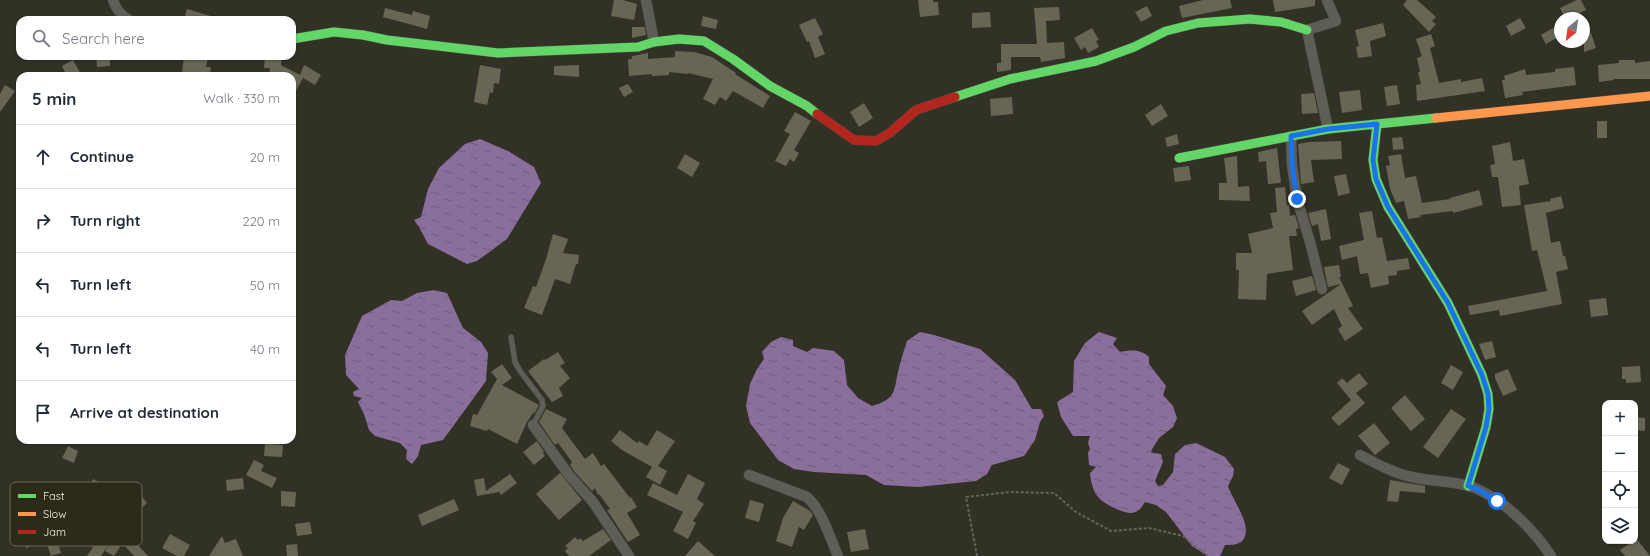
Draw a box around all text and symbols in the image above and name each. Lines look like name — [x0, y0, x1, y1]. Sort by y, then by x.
north arrow — [1554, 12, 1590, 48]
search box — [16, 16, 296, 60]
icon: search — [30, 27, 52, 49]
text: Search here — [62, 29, 145, 48]
text: 5 min — [32, 88, 76, 109]
text: Walk · 330 m — [203, 90, 280, 106]
icon: ahead — [32, 146, 54, 168]
text: Continue — [70, 147, 134, 166]
text: 20 m — [250, 149, 280, 165]
route end — [1288, 190, 1306, 208]
icon: right — [32, 210, 54, 232]
text: Turn right — [70, 211, 141, 230]
text: 220 m — [242, 213, 280, 229]
icon: left — [32, 274, 54, 296]
text: Turn left — [70, 275, 132, 294]
text: 50 m — [250, 277, 280, 293]
icon: left — [32, 338, 54, 360]
text: Turn left — [70, 339, 132, 358]
text: 40 m — [250, 341, 280, 357]
map controls — [1602, 400, 1638, 544]
button: + — [1602, 400, 1638, 436]
icon: arrive — [32, 402, 54, 424]
text: Arrive at destination — [70, 403, 219, 422]
button: − — [1602, 436, 1638, 472]
button: locate — [1602, 472, 1638, 508]
legend — [10, 482, 142, 546]
text: Fast — [43, 489, 65, 503]
route start — [1488, 492, 1506, 510]
text: Slow — [43, 507, 67, 521]
button: layers — [1602, 508, 1638, 544]
text: Jam — [43, 525, 66, 539]

